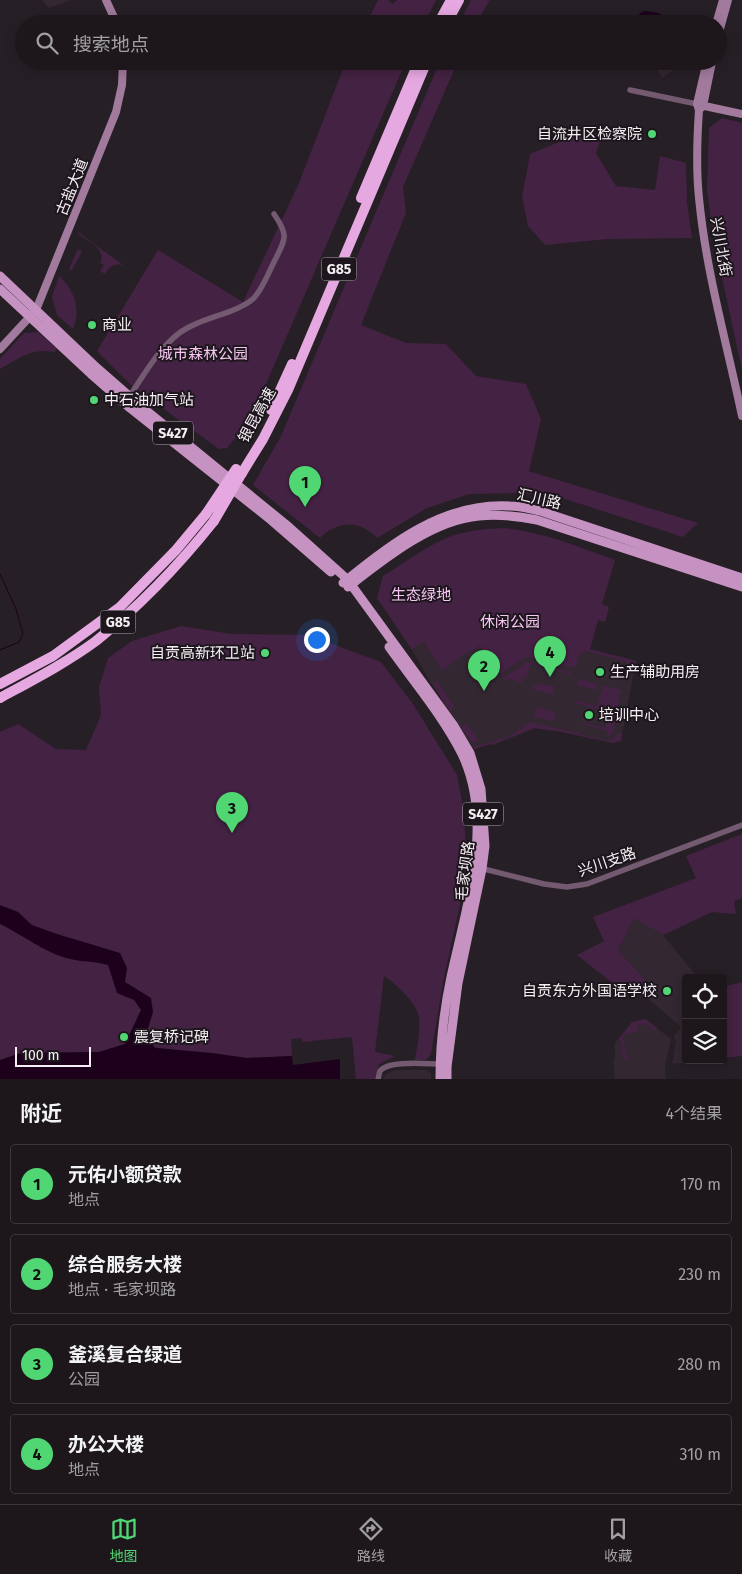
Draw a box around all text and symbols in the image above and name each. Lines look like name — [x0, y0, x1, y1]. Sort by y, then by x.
search box — [15, 15, 727, 70]
icon: search — [33, 29, 61, 57]
text: 搜索地点 — [73, 33, 149, 56]
place label: 自流井区检察院 — [537, 125, 642, 143]
marker: 自流井区检察院 — [646, 128, 658, 140]
street label: 古盐大道 — [52, 156, 92, 218]
street label: 兴川北街 — [707, 216, 735, 278]
road number: G85 — [322, 258, 356, 280]
place label: 商业 — [102, 316, 132, 334]
marker: 商业 — [86, 319, 98, 331]
park label: 城市森林公园 — [158, 345, 248, 363]
street label: 银昆高速 — [235, 384, 279, 446]
place label: 中石油加气站 — [104, 391, 194, 409]
marker: 中石油加气站 — [88, 394, 100, 406]
road number: S427 — [153, 422, 193, 444]
pin: 1 — [289, 466, 321, 507]
street label: 汇川路 — [515, 485, 563, 513]
park label: 生态绿地 — [391, 586, 451, 604]
road number: G85 — [100, 610, 136, 634]
park label: 休闲公园 — [480, 613, 540, 631]
your location — [304, 627, 330, 653]
pin: 4 — [534, 636, 566, 677]
place label: 自贡高新环卫站 — [150, 644, 255, 662]
marker: 自贡高新环卫站 — [259, 647, 271, 659]
pin: 2 — [468, 650, 500, 691]
place label: 生产辅助用房 — [610, 663, 700, 681]
marker: 生产辅助用房 — [594, 666, 606, 678]
place label: 培训中心 — [599, 706, 659, 724]
marker: 培训中心 — [583, 709, 595, 721]
pin: 3 — [216, 792, 248, 833]
road number: S427 — [463, 802, 503, 826]
street label: 毛家坝路 — [452, 840, 478, 902]
street label: 兴川支路 — [576, 844, 638, 880]
map controls — [682, 974, 727, 1064]
button: locate — [682, 974, 727, 1019]
place label: 自贡东方外国语学校 — [522, 982, 657, 1000]
marker: 自贡东方外国语学校 — [661, 985, 673, 997]
button: layers — [682, 1019, 727, 1064]
place label: 震复桥记碑 — [134, 1028, 209, 1046]
marker: 震复桥记碑 — [118, 1031, 130, 1043]
scale bar — [15, 1044, 91, 1067]
text: 100 m — [22, 1047, 59, 1064]
text: 附近 — [20, 1101, 62, 1127]
text: 4个结果 — [665, 1104, 722, 1123]
text: 元佑小额贷款 — [68, 1163, 182, 1186]
text: 1 — [33, 1175, 41, 1194]
text: 170 m — [680, 1175, 721, 1194]
text: 地点 — [68, 1190, 100, 1209]
text: 综合服务大楼 — [68, 1253, 182, 1276]
text: 2 — [33, 1265, 41, 1284]
text: 230 m — [678, 1265, 721, 1284]
text: 地点 · 毛家坝路 — [68, 1280, 176, 1299]
text: 釜溪复合绿道 — [68, 1343, 182, 1366]
text: 3 — [33, 1355, 41, 1374]
text: 280 m — [677, 1355, 721, 1374]
text: 公园 — [68, 1370, 100, 1389]
text: 办公大楼 — [68, 1433, 144, 1456]
text: 4 — [32, 1445, 42, 1464]
text: 310 m — [680, 1445, 721, 1464]
text: 地点 — [68, 1460, 100, 1479]
tab: 地图 — [110, 1515, 138, 1565]
tab: 路线 — [357, 1515, 385, 1565]
tab: 收藏 — [604, 1515, 632, 1565]

